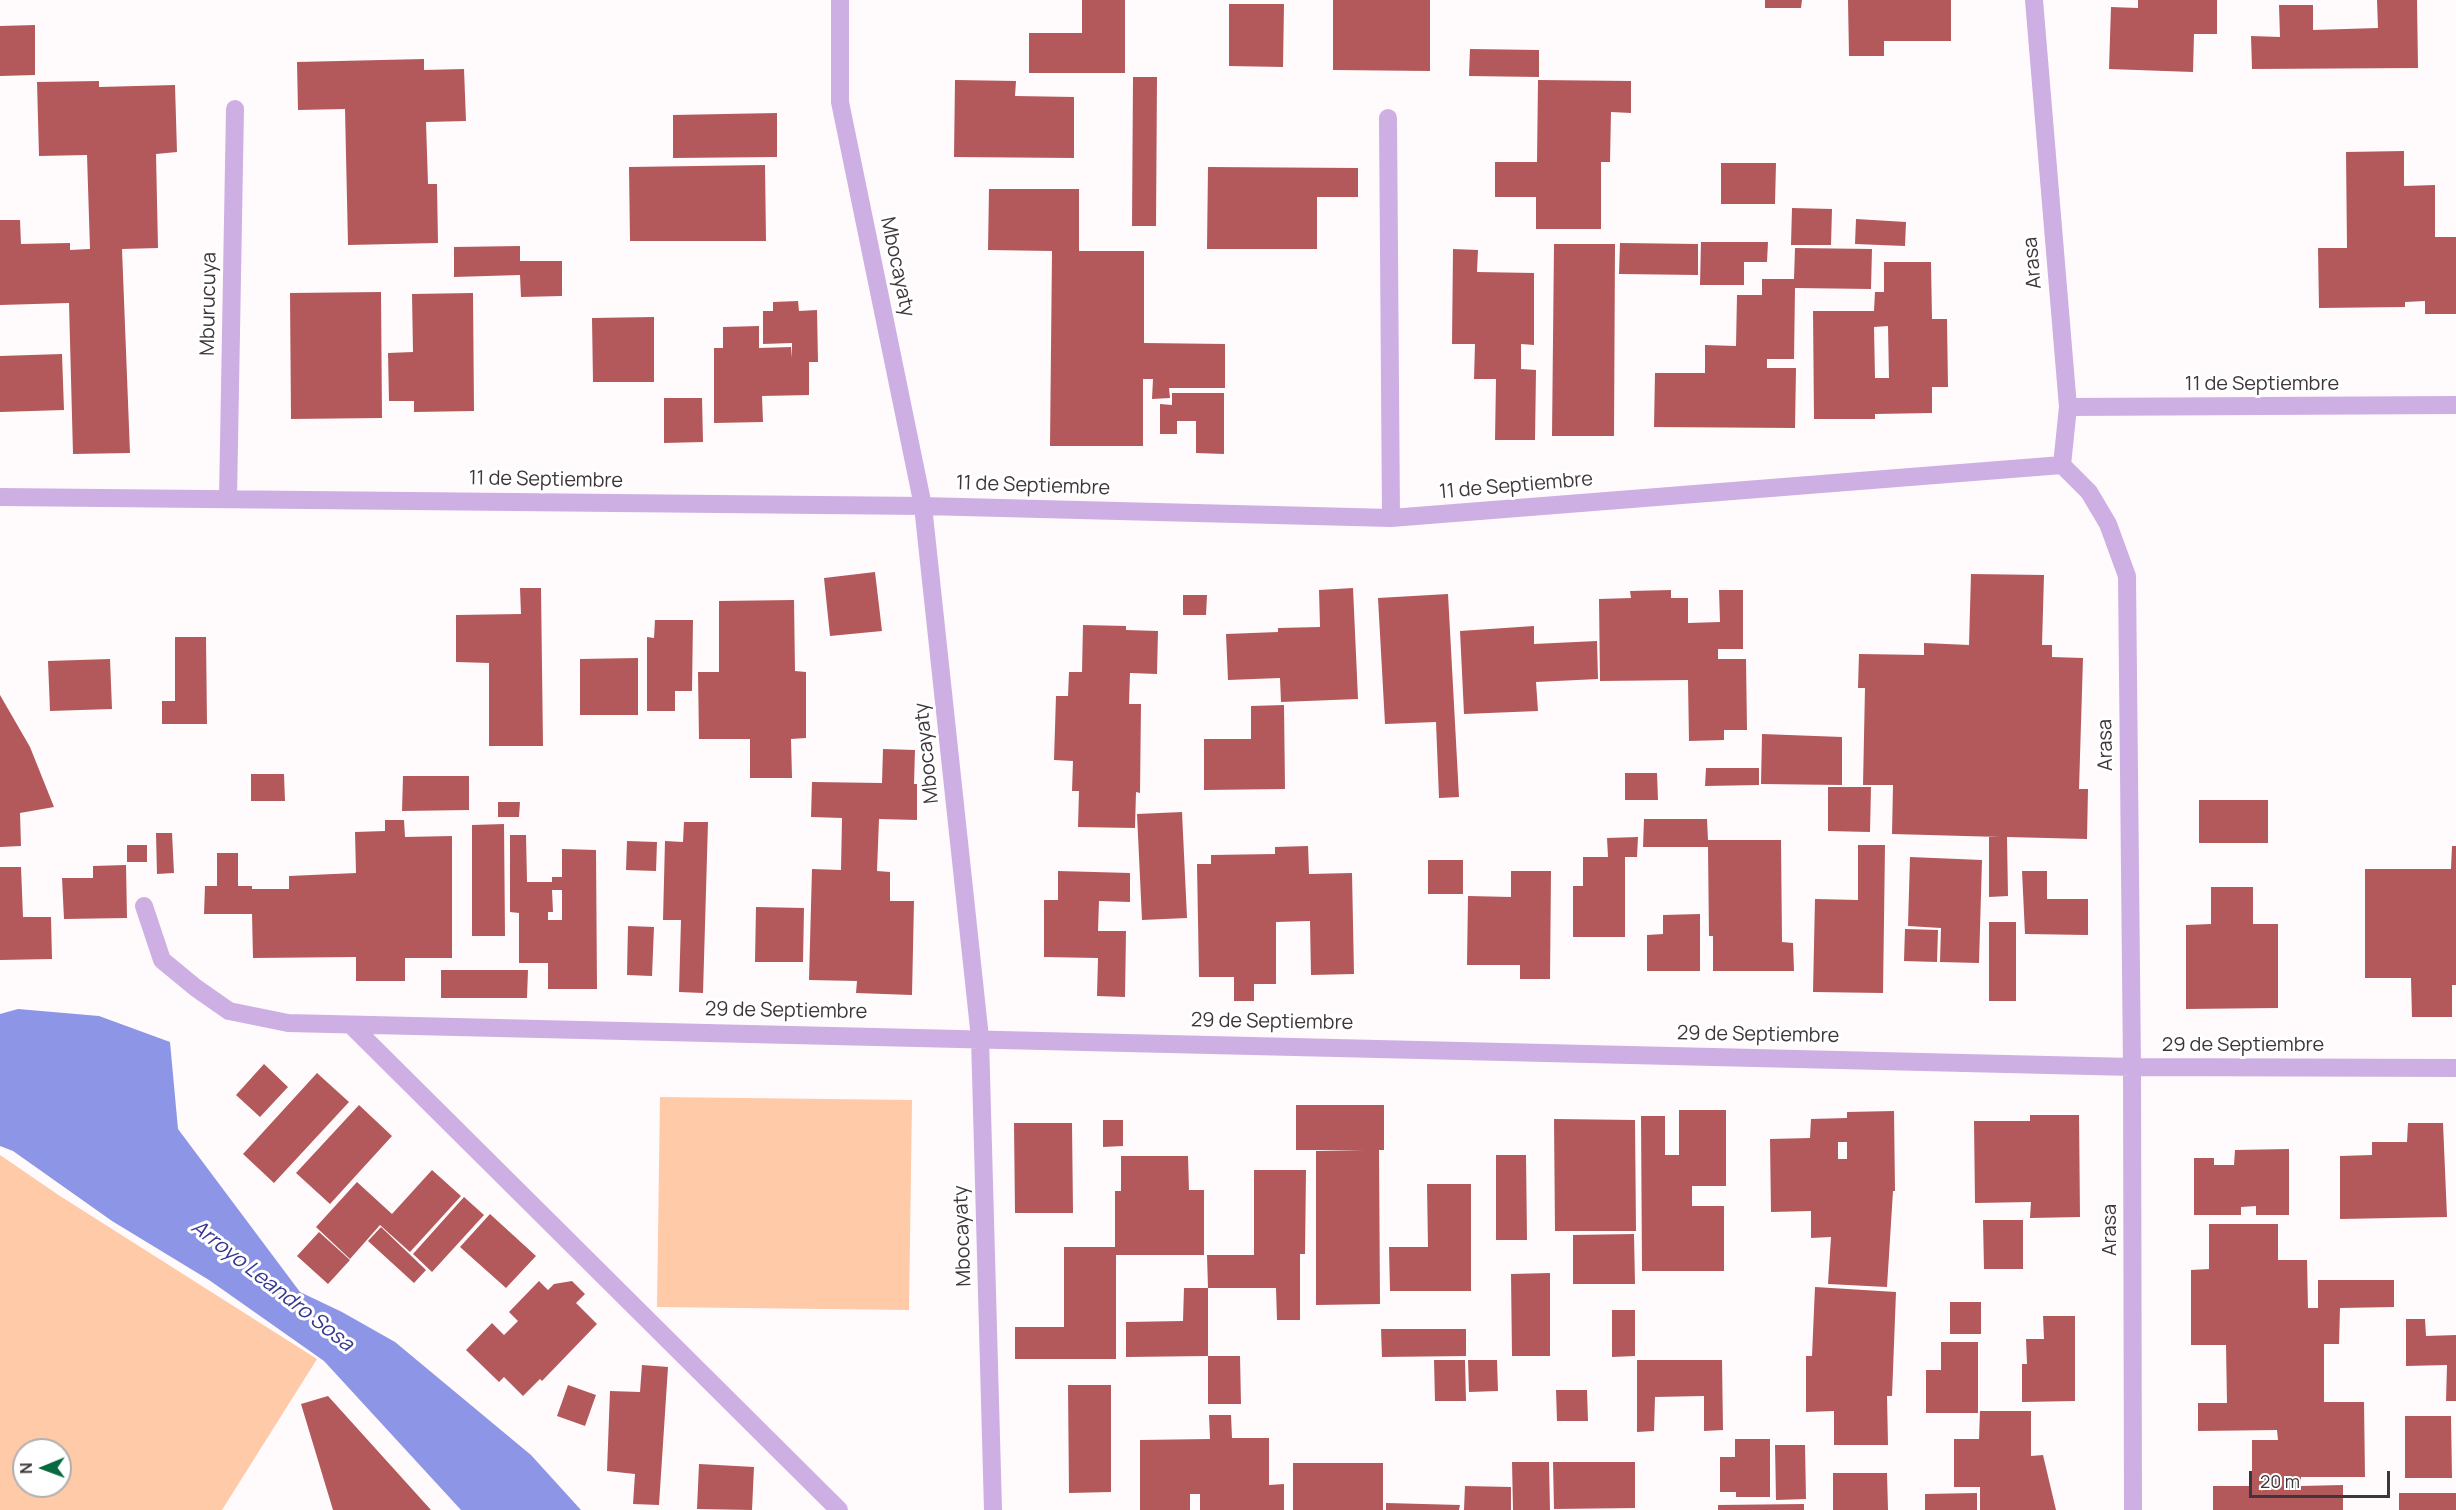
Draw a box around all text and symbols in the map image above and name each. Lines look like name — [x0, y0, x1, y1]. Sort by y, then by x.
street label: Mbocayaty — [875, 215, 919, 319]
street label: Arasa — [2019, 236, 2047, 290]
street label: Mburucuya — [196, 252, 222, 356]
street label: 11 de Septiembre — [2185, 372, 2339, 396]
street label: 11 de Septiembre — [469, 467, 623, 493]
street label: 11 de Septiembre — [1438, 467, 1594, 505]
street label: 11 de Septiembre — [955, 471, 1111, 501]
street label: Mbocayaty — [910, 701, 944, 805]
street label: Arasa — [2094, 719, 2118, 771]
street label: 29 de Septiembre — [705, 998, 867, 1024]
street label: 29 de Septiembre — [1191, 1009, 1353, 1035]
street label: 29 de Septiembre — [1677, 1022, 1839, 1048]
street label: 29 de Septiembre — [2162, 1033, 2324, 1057]
street label: Mbocayaty — [949, 1185, 977, 1287]
street label: Arasa — [2098, 1204, 2122, 1256]
water label: Arroyo Leandro Sosa — [186, 1215, 358, 1357]
north arrow — [12, 1438, 72, 1498]
scale bar — [2252, 1459, 2393, 1497]
text: N — [15, 1462, 37, 1474]
text: 20 m — [2260, 1469, 2300, 1493]

